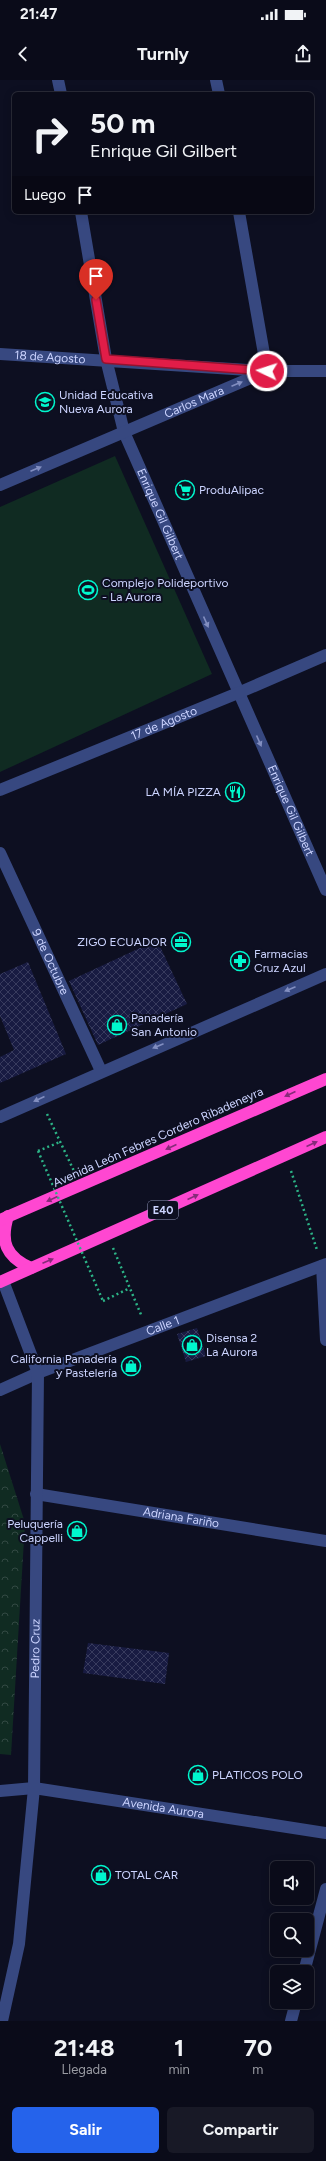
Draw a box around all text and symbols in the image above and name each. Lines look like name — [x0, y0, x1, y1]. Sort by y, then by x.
text: 21:47 — [20, 5, 57, 23]
icon: back — [12, 43, 34, 65]
text: Turnly — [137, 43, 189, 65]
icon: share — [292, 43, 314, 65]
text: 50 m — [90, 106, 156, 140]
icon: right — [24, 108, 76, 160]
text: Enrique Gil Gilbert — [90, 140, 237, 162]
icon: arrive — [74, 184, 96, 206]
text: Luego — [24, 186, 66, 204]
pin — [79, 259, 113, 300]
icon: arrive — [85, 265, 107, 287]
street label: 18 de Agosto — [14, 348, 86, 366]
position arrow — [246, 350, 288, 392]
one-way arrow — [231, 381, 242, 387]
street label: Carlos Mara — [162, 383, 226, 421]
place label: Unidad Educativa Nueva Aurora — [59, 388, 153, 416]
school or university icon: Unidad Educativa Nueva Aurora — [34, 391, 56, 413]
one-way arrow — [30, 466, 42, 472]
street label: Enrique Gil Gilbert — [134, 466, 187, 562]
supermarket icon: ProduAlipac — [174, 479, 196, 501]
place label: ProduAlipac — [199, 483, 264, 497]
place label: Complejo Polideportivo - La Aurora — [102, 576, 229, 604]
sports icon: Complejo Polideportivo - La Aurora — [77, 579, 99, 601]
one-way arrow — [204, 616, 210, 628]
street label: 17 de Agosto — [129, 703, 199, 743]
one-way arrow — [256, 735, 262, 746]
street label: Enrique Gil Gilbert — [265, 763, 317, 859]
restaurant icon: LA MÍA PIZZA — [224, 781, 246, 803]
place label: LA MÍA PIZZA — [145, 785, 221, 799]
street label: 9 de Octubre — [29, 927, 72, 997]
office icon: ZIGO ECUADOR — [170, 931, 192, 953]
place label: ZIGO ECUADOR — [77, 935, 167, 949]
place label: Farmacias Cruz Azul — [254, 947, 308, 975]
pharmacy icon: Farmacias Cruz Azul — [229, 950, 251, 972]
one-way arrow — [285, 986, 296, 992]
place label: Panadería San Antonio — [131, 1011, 197, 1039]
shop icon: Panadería San Antonio — [106, 1014, 128, 1036]
one-way arrow — [152, 1044, 164, 1050]
street label: Avenida León Febres Cordero Ribadeneyra — [51, 1084, 265, 1190]
one-way arrow — [284, 1092, 296, 1098]
one-way arrow — [34, 1096, 45, 1102]
one-way arrow — [306, 1141, 317, 1147]
one-way arrow — [165, 1144, 177, 1150]
one-way arrow — [187, 1194, 198, 1200]
one-way arrow — [47, 1196, 58, 1202]
road number: E40 — [148, 1201, 178, 1219]
one-way arrow — [43, 1257, 55, 1263]
street label: Calle 1 — [144, 1313, 181, 1338]
place label: Disensa 2 La Aurora — [206, 1331, 257, 1359]
shop icon: Disensa 2 La Aurora — [181, 1334, 203, 1356]
place label: California Panadería y Pastelería — [11, 1352, 117, 1380]
shop icon: California Panadería y Pastelería — [120, 1355, 142, 1377]
street label: Adriana Fariño — [142, 1504, 220, 1531]
place label: Peluquería Cappelli — [7, 1517, 63, 1545]
shop icon: Peluquería Cappelli — [66, 1520, 88, 1542]
street label: Pedro Cruz — [28, 1619, 43, 1679]
shop icon: PLATICOS POLO — [187, 1764, 209, 1786]
place label: PLATICOS POLO — [212, 1768, 303, 1782]
street label: Avenida Aurora — [122, 1795, 205, 1821]
map controls — [270, 1861, 314, 2009]
button: sound — [270, 1861, 314, 1905]
shop icon: TOTAL CAR — [90, 1864, 112, 1886]
place label: TOTAL CAR — [115, 1868, 178, 1882]
button: search — [270, 1913, 314, 1957]
button: layers — [270, 1965, 314, 2009]
text: 21:48 — [54, 2033, 115, 2062]
text: 1 — [174, 2033, 184, 2062]
text: 70 — [243, 2033, 272, 2062]
text: Llegada — [62, 2062, 107, 2077]
text: min — [168, 2062, 190, 2077]
text: m — [252, 2062, 263, 2077]
button: Salir — [12, 2107, 159, 2153]
button: Compartir — [167, 2107, 314, 2153]

